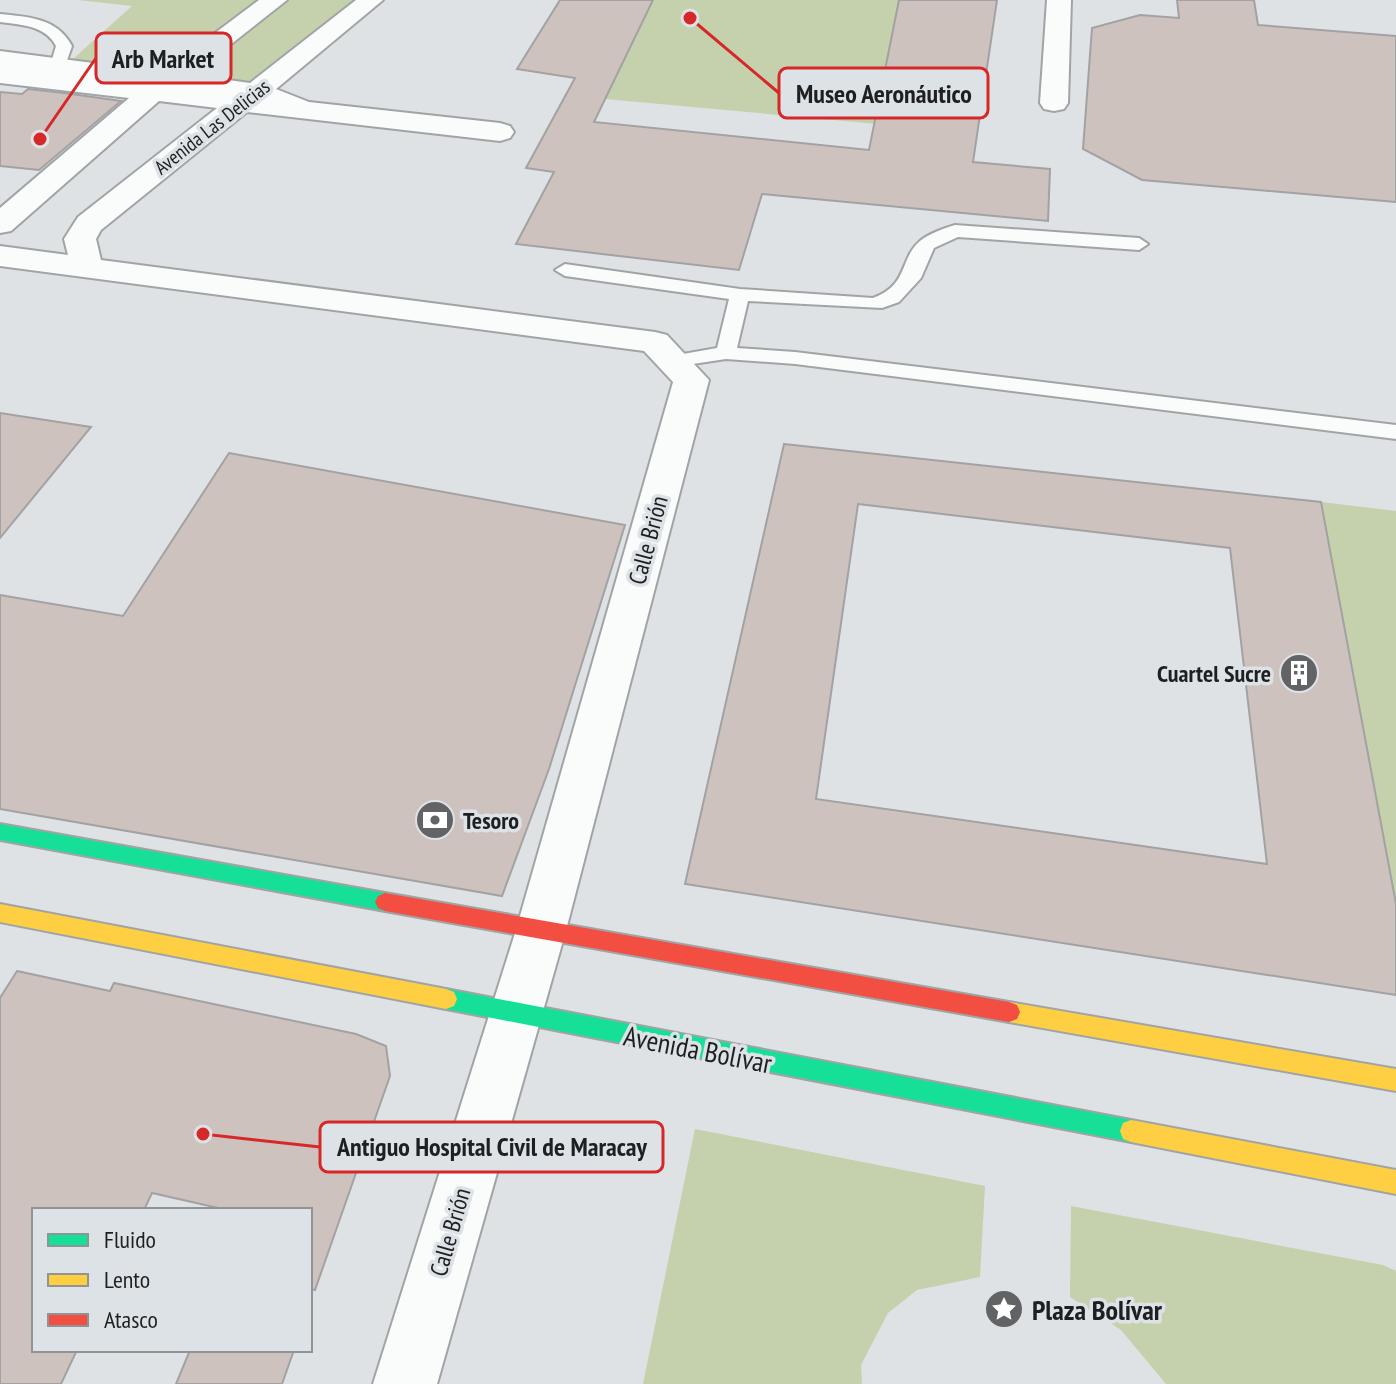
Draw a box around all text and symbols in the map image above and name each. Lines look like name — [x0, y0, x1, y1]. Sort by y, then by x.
callout: Arb Market — [96, 33, 231, 83]
text: Arb Market — [111, 42, 215, 75]
callout: Museo Aeronáutico — [779, 68, 988, 118]
street label: Avenida Las Delicias — [149, 74, 275, 180]
text: Museo Aeronáutico — [796, 77, 972, 110]
street label: Calle Brión — [621, 492, 675, 588]
building icon: Cuartel Sucre — [1278, 652, 1320, 694]
place label: Cuartel Sucre — [1157, 658, 1271, 689]
bank icon: Tesoro — [414, 799, 456, 841]
place label: Tesoro — [463, 805, 519, 836]
street label: Avenida Bolívar — [621, 1017, 775, 1082]
callout: Antiguo Hospital Civil de Maracay — [320, 1122, 663, 1172]
text: Antiguo Hospital Civil de Maracay — [336, 1130, 648, 1163]
street label: Calle Brión — [423, 1184, 477, 1280]
legend — [32, 1208, 312, 1352]
text: Fluido — [104, 1224, 156, 1255]
text: Lento — [104, 1264, 150, 1295]
place icon: Plaza Bolívar — [983, 1288, 1025, 1330]
place label: Plaza Bolívar — [1032, 1291, 1163, 1328]
text: Atasco — [104, 1304, 158, 1335]

